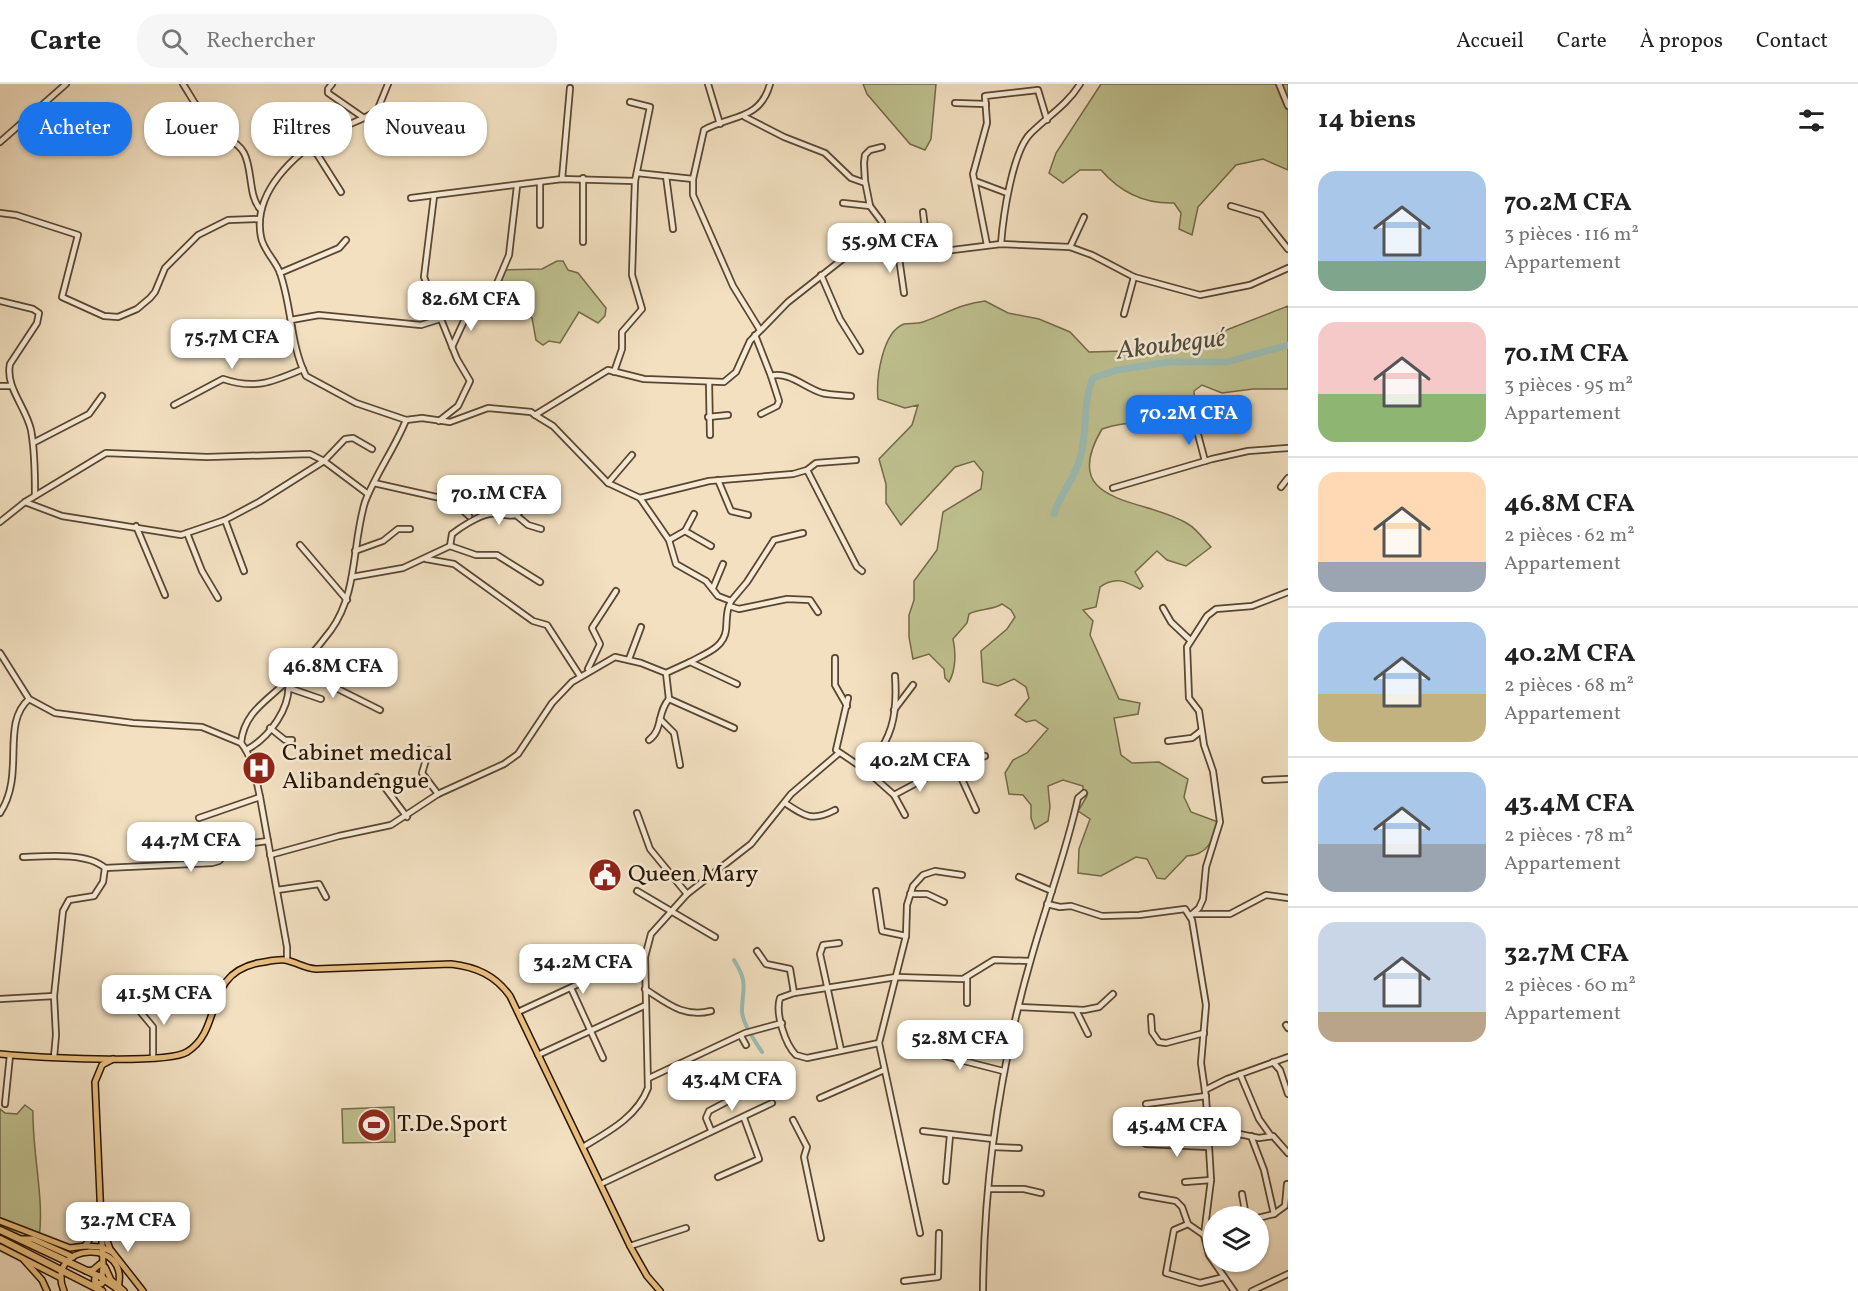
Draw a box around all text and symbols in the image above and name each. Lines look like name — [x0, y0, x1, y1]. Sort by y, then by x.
search box — [137, 14, 557, 68]
text: Carte — [30, 22, 101, 61]
icon: search — [158, 25, 191, 58]
text: Rechercher — [206, 26, 315, 57]
text: Accueil — [1456, 27, 1524, 56]
text: Carte — [1557, 27, 1607, 56]
text: À propos — [1640, 27, 1723, 56]
text: Contact — [1756, 27, 1828, 56]
chip: Acheter — [18, 102, 132, 156]
chip: Louer — [144, 102, 239, 156]
chip: Filtres — [251, 102, 352, 156]
chip: Nouveau — [364, 102, 487, 156]
text: 14 biens — [1318, 102, 1416, 138]
icon: filters — [1795, 104, 1828, 137]
text: 70.2M CFA — [1504, 185, 1632, 221]
icon: home — [1366, 195, 1438, 267]
text: 3 pièces · 116 m² — [1504, 221, 1639, 249]
pin: 55.9M CFA — [821, 223, 959, 274]
text: 55.9M CFA — [842, 228, 938, 256]
text: Appartement — [1504, 249, 1621, 277]
pin: 82.6M CFA — [402, 281, 540, 332]
text: 82.6M CFA — [422, 286, 520, 314]
pin: 75.7M CFA — [163, 319, 301, 370]
water label: Akoubegué — [1113, 320, 1229, 370]
text: 75.7M CFA — [185, 324, 279, 352]
text: 70.1M CFA — [1504, 336, 1629, 372]
icon: home — [1366, 346, 1438, 418]
text: 3 pièces · 95 m² — [1504, 372, 1633, 400]
pin: 70.2M CFA — [1120, 395, 1258, 446]
text: 70.2M CFA — [1140, 400, 1238, 428]
text: Appartement — [1504, 400, 1621, 428]
pin: 70.1M CFA — [430, 475, 568, 526]
text: 70.1M CFA — [451, 480, 547, 508]
text: 46.8M CFA — [1504, 486, 1635, 522]
icon: home — [1366, 496, 1438, 568]
text: 2 pièces · 62 m² — [1504, 522, 1635, 550]
text: Appartement — [1504, 550, 1621, 578]
text: 40.2M CFA — [1504, 636, 1635, 672]
icon: home — [1366, 646, 1438, 718]
pin: 46.8M CFA — [264, 648, 402, 699]
text: 46.8M CFA — [283, 653, 383, 681]
text: 2 pièces · 68 m² — [1504, 672, 1634, 700]
text: Appartement — [1504, 700, 1621, 728]
place label: Cabinet medical Alibandengue — [282, 737, 452, 799]
pin: 40.2M CFA — [851, 742, 989, 793]
text: 40.2M CFA — [869, 747, 971, 775]
hospital icon: Cabinet medical Alibandengue — [241, 750, 277, 786]
text: 43.4M CFA — [1504, 786, 1635, 822]
icon: home — [1366, 796, 1438, 868]
pin: 44.7M CFA — [122, 822, 260, 873]
text: 2 pièces · 78 m² — [1504, 822, 1633, 850]
text: 44.7M CFA — [141, 827, 241, 855]
text: Appartement — [1504, 850, 1621, 878]
public building icon: Queen Mary — [587, 857, 623, 893]
place label: Queen Mary — [628, 858, 758, 892]
text: 32.7M CFA — [1504, 936, 1629, 972]
pin: 34.2M CFA — [514, 944, 652, 995]
icon: home — [1366, 946, 1438, 1018]
text: 34.2M CFA — [533, 949, 633, 977]
text: 2 pièces · 60 m² — [1504, 972, 1636, 1000]
pin: 41.5M CFA — [95, 975, 233, 1026]
text: 41.5M CFA — [116, 980, 212, 1008]
text: Appartement — [1504, 1000, 1621, 1028]
pin: 52.8M CFA — [891, 1020, 1029, 1071]
text: 52.8M CFA — [911, 1025, 1009, 1053]
pin: 43.4M CFA — [663, 1061, 801, 1112]
text: 43.4M CFA — [682, 1066, 782, 1094]
sports icon: T.De.Sport — [356, 1107, 392, 1143]
pin: 45.4M CFA — [1108, 1107, 1246, 1158]
place label: T.De.Sport — [397, 1108, 508, 1142]
text: 45.4M CFA — [1127, 1112, 1227, 1140]
pin: 32.7M CFA — [59, 1202, 197, 1253]
map controls — [1203, 1206, 1269, 1272]
button: layers — [1203, 1206, 1269, 1272]
text: 32.7M CFA — [80, 1207, 176, 1235]

